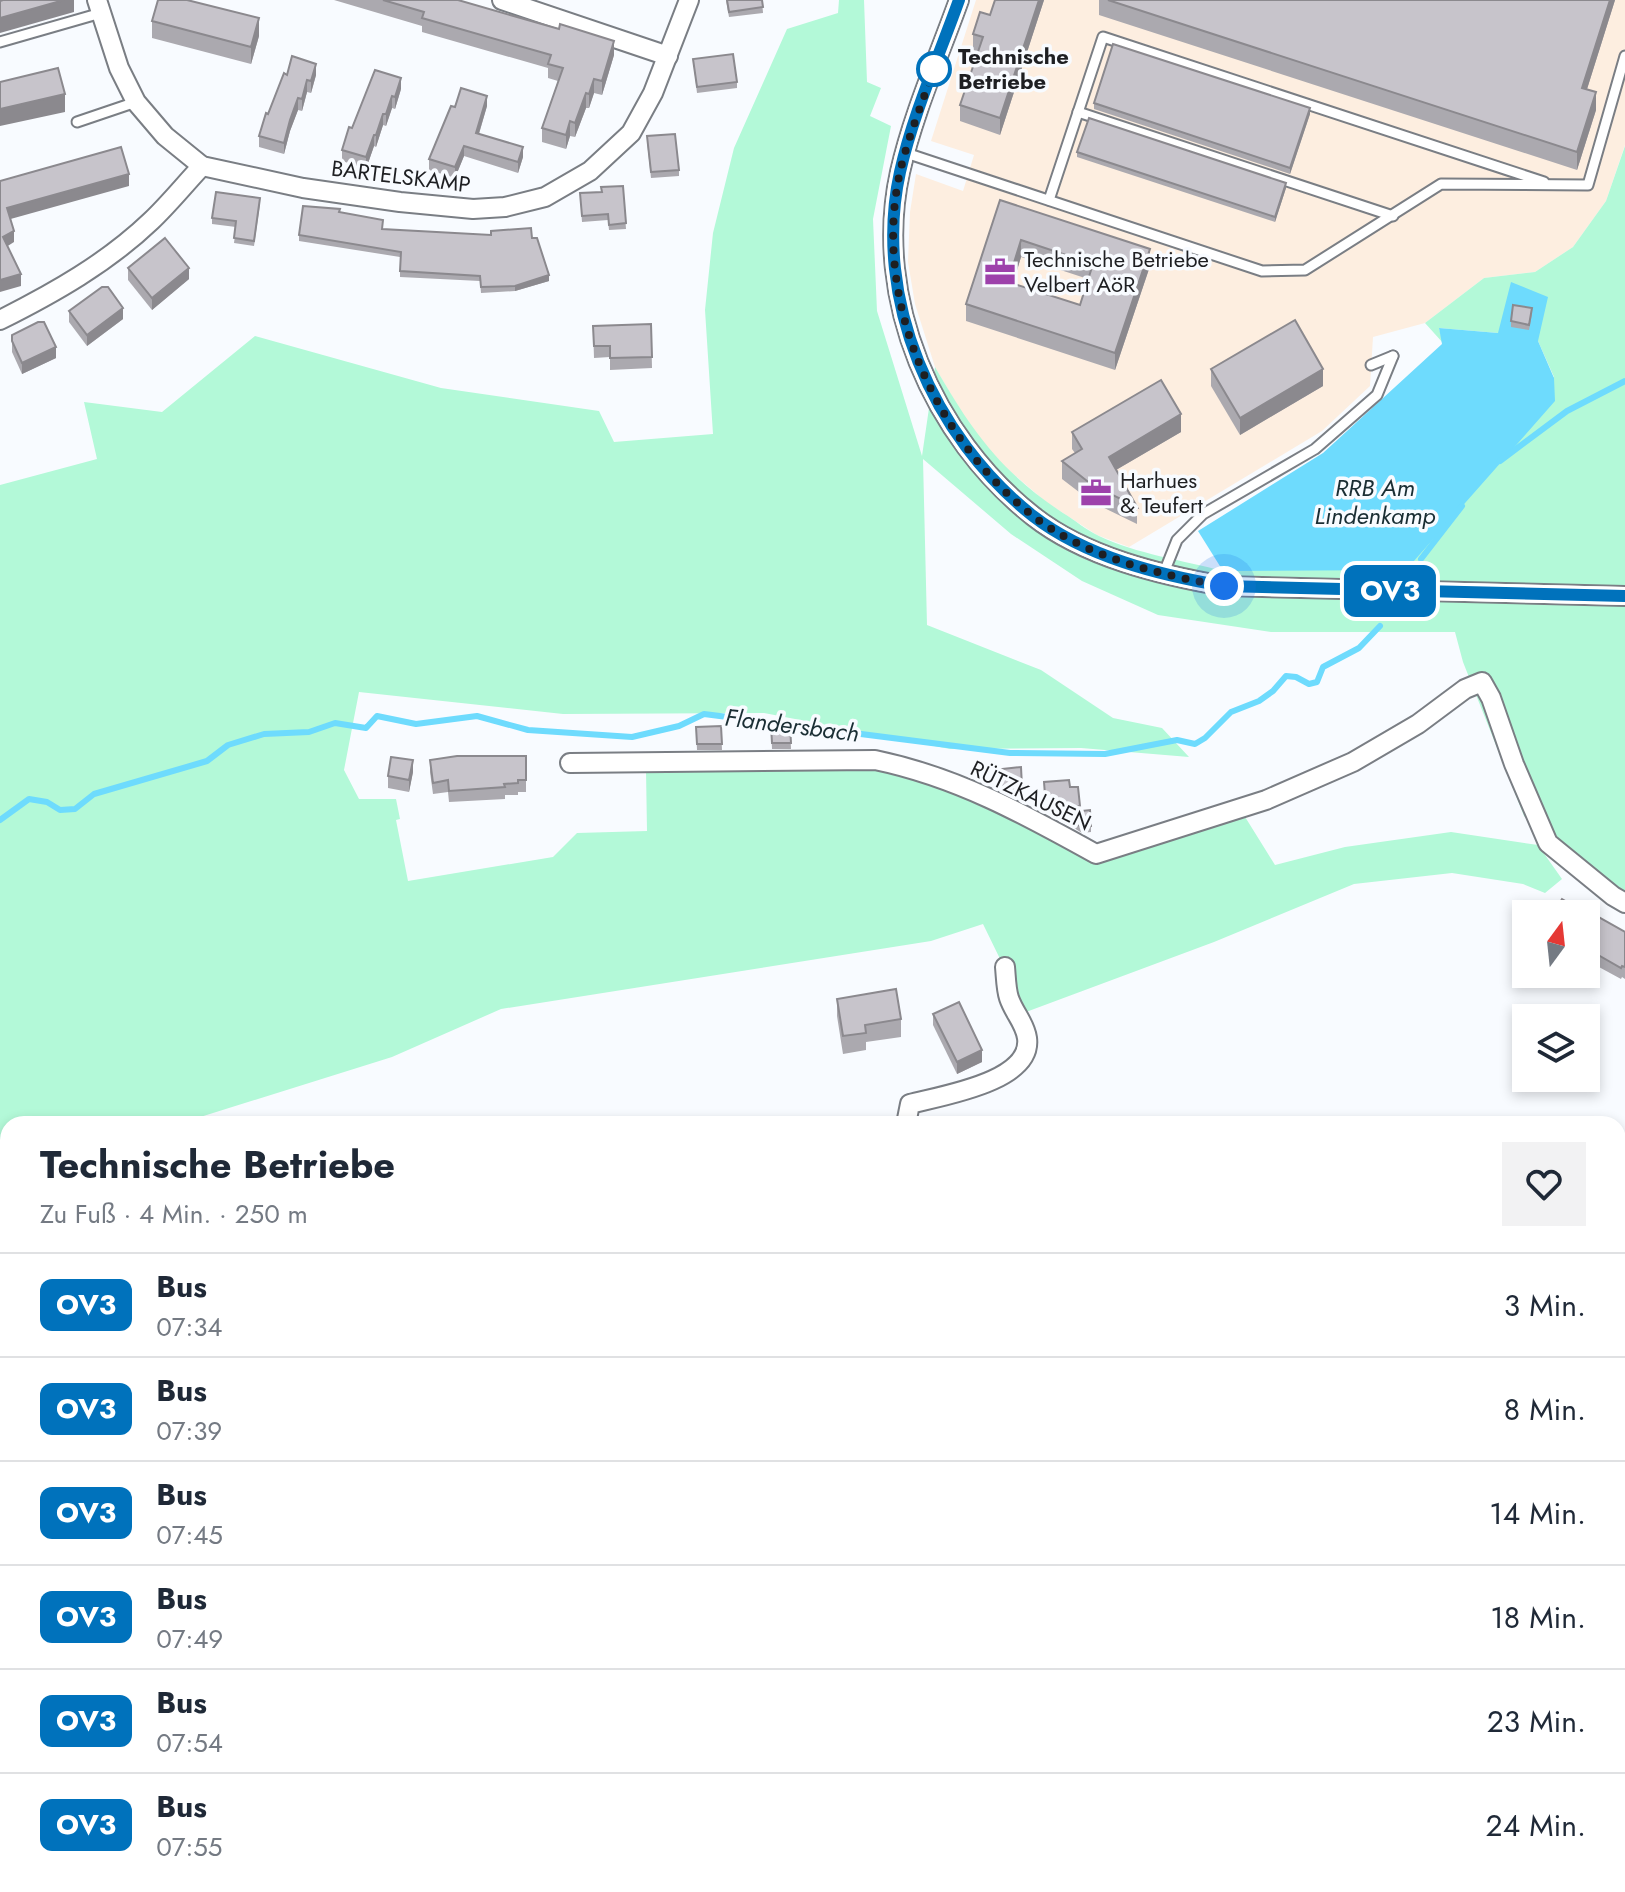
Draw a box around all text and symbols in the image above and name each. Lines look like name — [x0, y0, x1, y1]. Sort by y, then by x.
place label: Technische Betriebe — [958, 40, 1069, 97]
marker: Technische Betriebe — [917, 52, 951, 86]
street label: BARTELSKAMP — [330, 152, 472, 200]
place label: Technische Betriebe Velbert AöR — [1024, 243, 1209, 300]
office icon: Technische Betriebe Velbert AöR — [983, 255, 1017, 289]
place label: Harhues & Teufert — [1120, 464, 1204, 521]
water label: RRB Am Lindenkamp — [1314, 470, 1436, 533]
office icon: Harhues & Teufert — [1079, 476, 1113, 510]
line badge: OV3 — [1344, 565, 1436, 617]
your location — [1204, 566, 1244, 606]
text: OV3 — [1360, 570, 1420, 611]
water label: Flandersbach — [723, 699, 861, 751]
street label: RÜTZKAUSEN — [965, 752, 1097, 838]
north arrow — [1512, 900, 1600, 988]
map controls — [1512, 900, 1600, 1092]
button: layers — [1512, 1004, 1600, 1092]
text: Technische Betriebe — [40, 1137, 395, 1192]
button: heart — [1502, 1142, 1586, 1226]
text: Zu Fuß · 4 Min. · 250 m — [40, 1195, 308, 1233]
text: Bus — [156, 1265, 207, 1308]
text: OV3 — [56, 1284, 116, 1325]
text: 3 Min. — [1504, 1284, 1586, 1327]
text: 07:34 — [156, 1308, 223, 1346]
text: Bus — [156, 1369, 207, 1412]
text: OV3 — [56, 1388, 116, 1429]
text: 8 Min. — [1504, 1388, 1586, 1431]
text: 07:39 — [156, 1412, 222, 1450]
text: Bus — [156, 1473, 207, 1516]
text: OV3 — [56, 1492, 116, 1533]
text: 14 Min. — [1489, 1492, 1586, 1535]
text: 07:45 — [156, 1516, 223, 1554]
text: Bus — [156, 1577, 207, 1620]
text: OV3 — [56, 1596, 116, 1637]
text: 18 Min. — [1490, 1596, 1586, 1639]
text: 07:49 — [156, 1620, 223, 1658]
text: Bus — [156, 1681, 207, 1724]
text: OV3 — [56, 1700, 116, 1741]
text: 23 Min. — [1487, 1700, 1586, 1743]
text: 07:54 — [156, 1724, 223, 1762]
text: Bus — [156, 1785, 207, 1828]
text: OV3 — [56, 1804, 116, 1845]
text: 24 Min. — [1486, 1804, 1586, 1847]
text: 07:55 — [156, 1828, 223, 1866]

